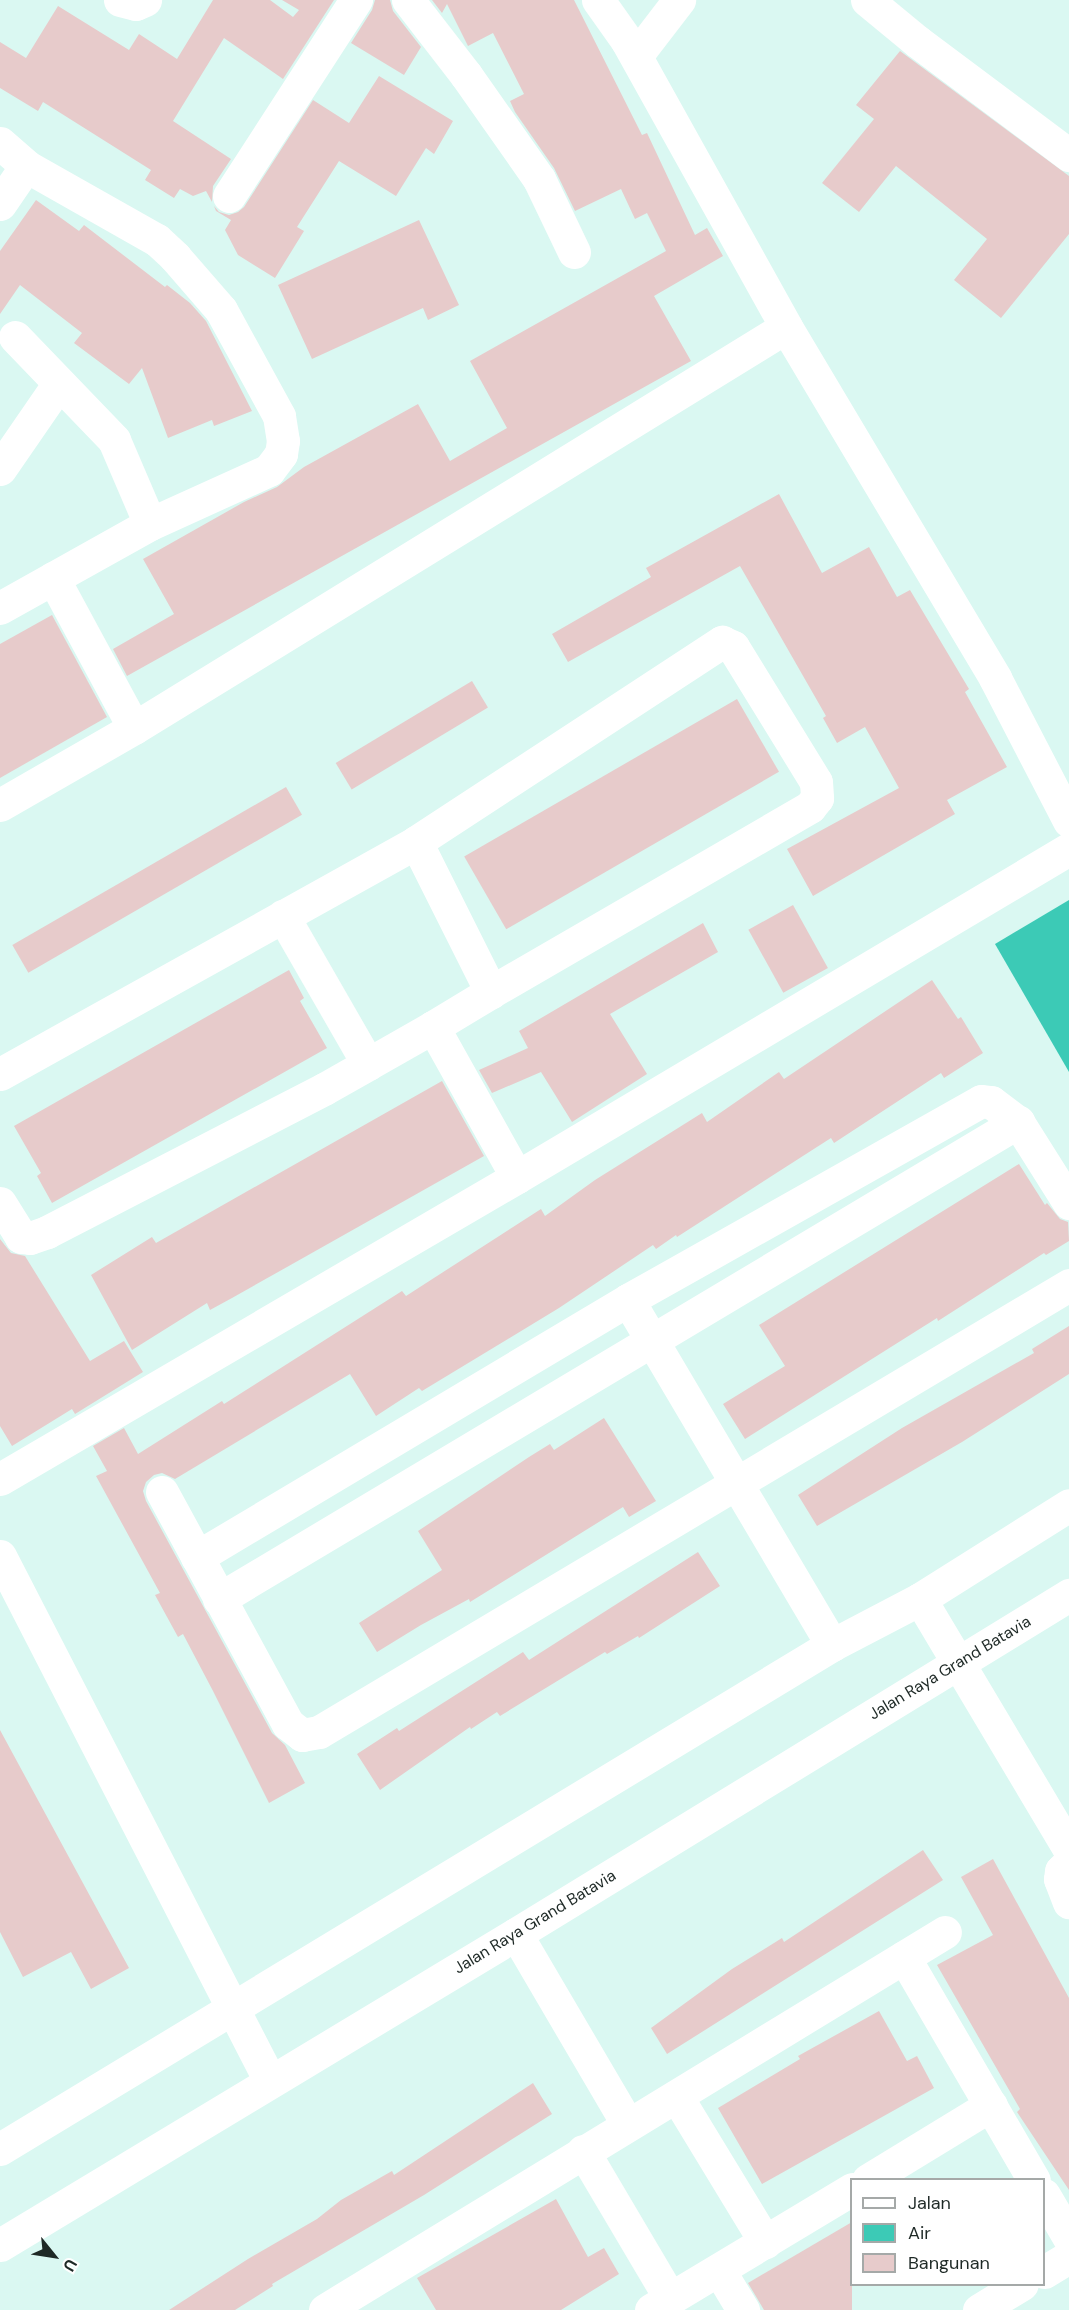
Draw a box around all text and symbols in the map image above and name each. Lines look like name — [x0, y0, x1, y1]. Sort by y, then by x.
street label: Jalan Raya Grand Batavia — [866, 1612, 1034, 1724]
street label: Jalan Raya Grand Batavia — [451, 1866, 619, 1978]
legend — [850, 2178, 1045, 2286]
text: Jalan — [908, 2191, 951, 2215]
text: Air — [908, 2221, 931, 2245]
north arrow — [24, 2226, 84, 2286]
text: Bangunan — [908, 2251, 990, 2275]
text: U — [58, 2255, 82, 2275]

